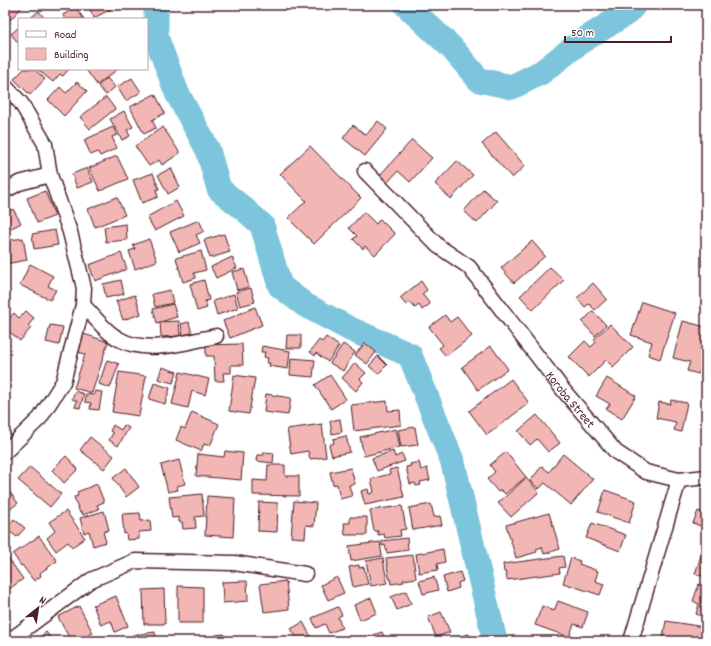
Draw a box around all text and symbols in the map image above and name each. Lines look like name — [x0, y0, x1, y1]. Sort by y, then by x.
legend — [18, 18, 148, 70]
scale bar — [565, 18, 671, 44]
text: 50 m — [571, 25, 594, 42]
text: Road — [54, 27, 76, 44]
text: Building — [54, 47, 89, 64]
street label: Koroba Street — [540, 368, 599, 433]
north arrow — [18, 588, 58, 628]
text: N — [36, 593, 49, 610]

